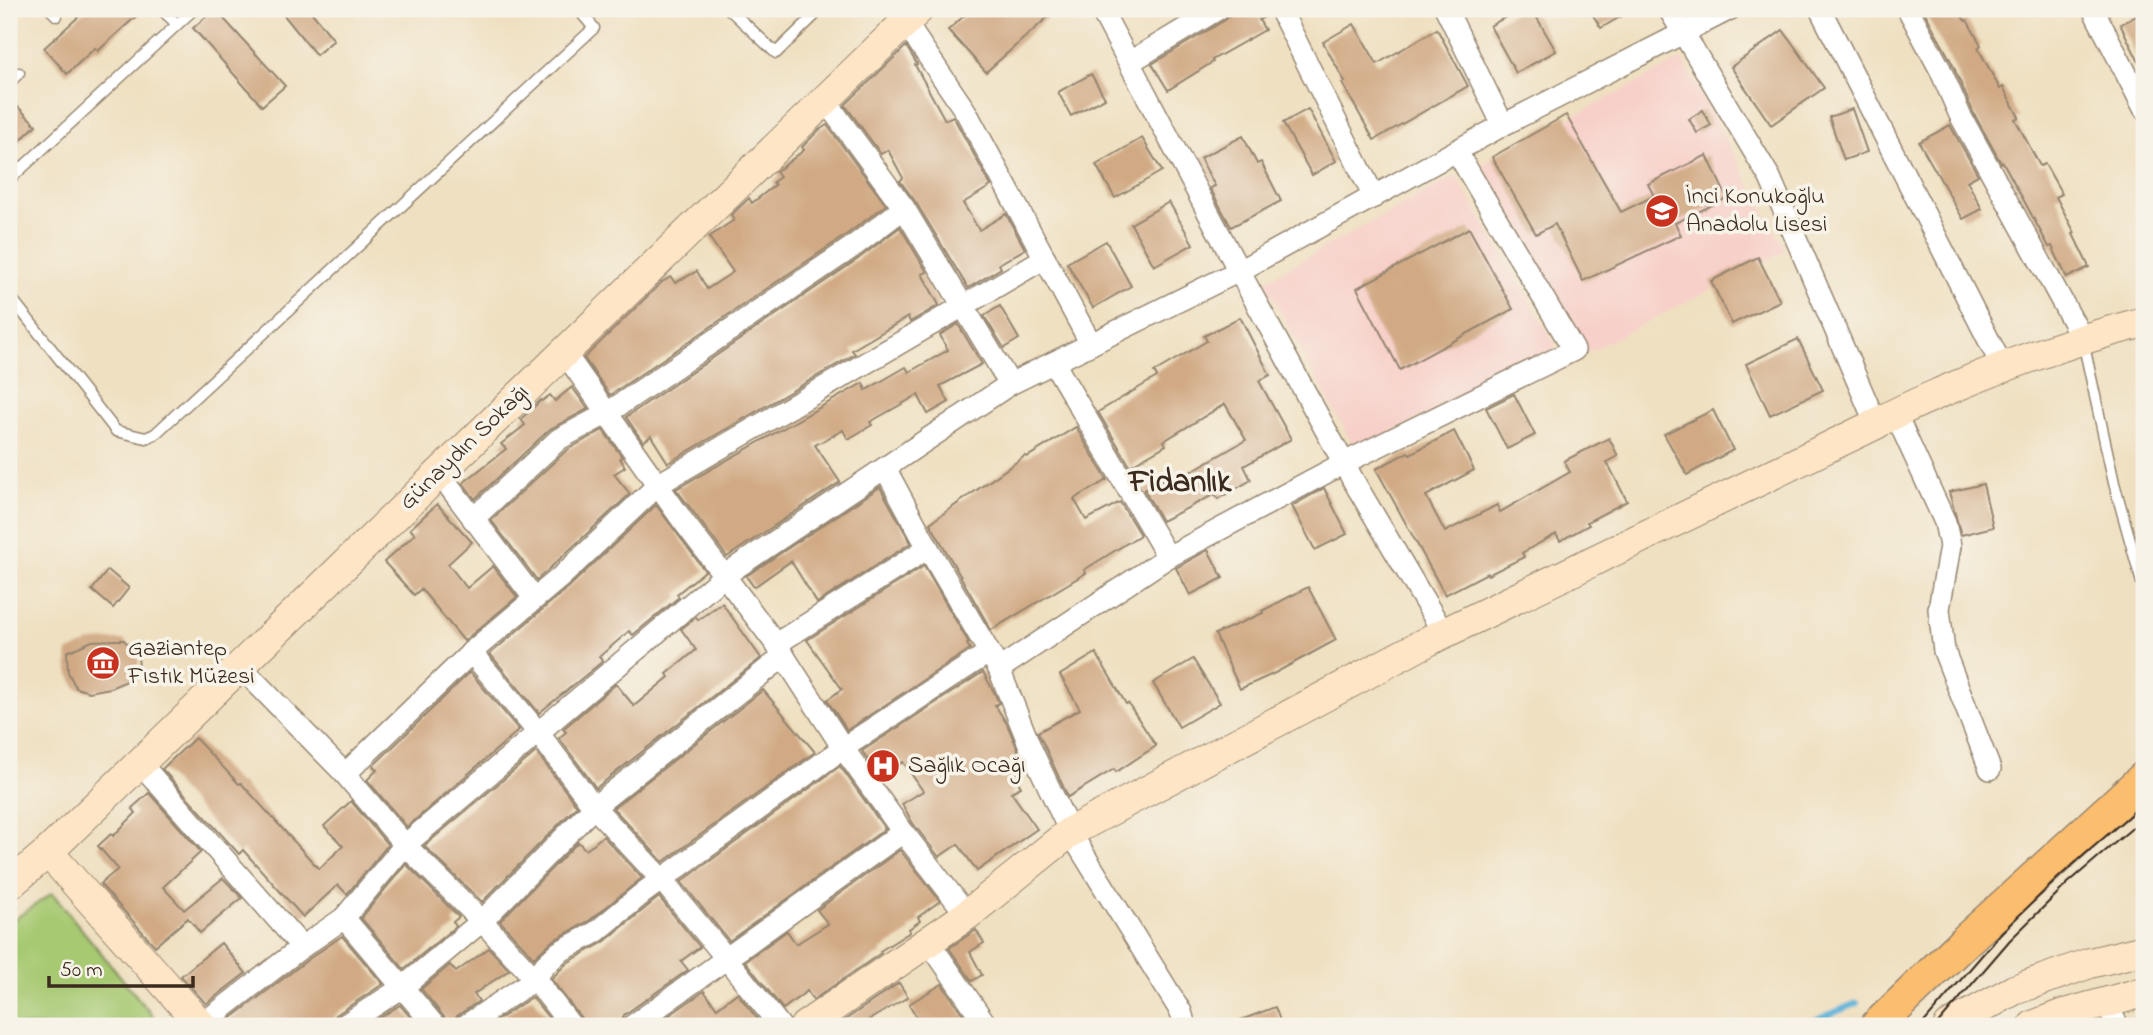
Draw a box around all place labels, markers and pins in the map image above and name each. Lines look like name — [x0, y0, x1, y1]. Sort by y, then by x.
place label: İnci Konukoğlu Anadolu Lisesi — [1686, 180, 1827, 243]
school or university icon: İnci Konukoğlu Anadolu Lisesi — [1643, 192, 1681, 230]
place label: Gaziantep Fıstık Müzesi — [127, 632, 255, 695]
museum icon: Gaziantep Fıstık Müzesi — [84, 644, 122, 682]
hospital icon: Sağlık Ocağı — [864, 747, 902, 785]
place label: Sağlık Ocağı — [908, 749, 1026, 784]

